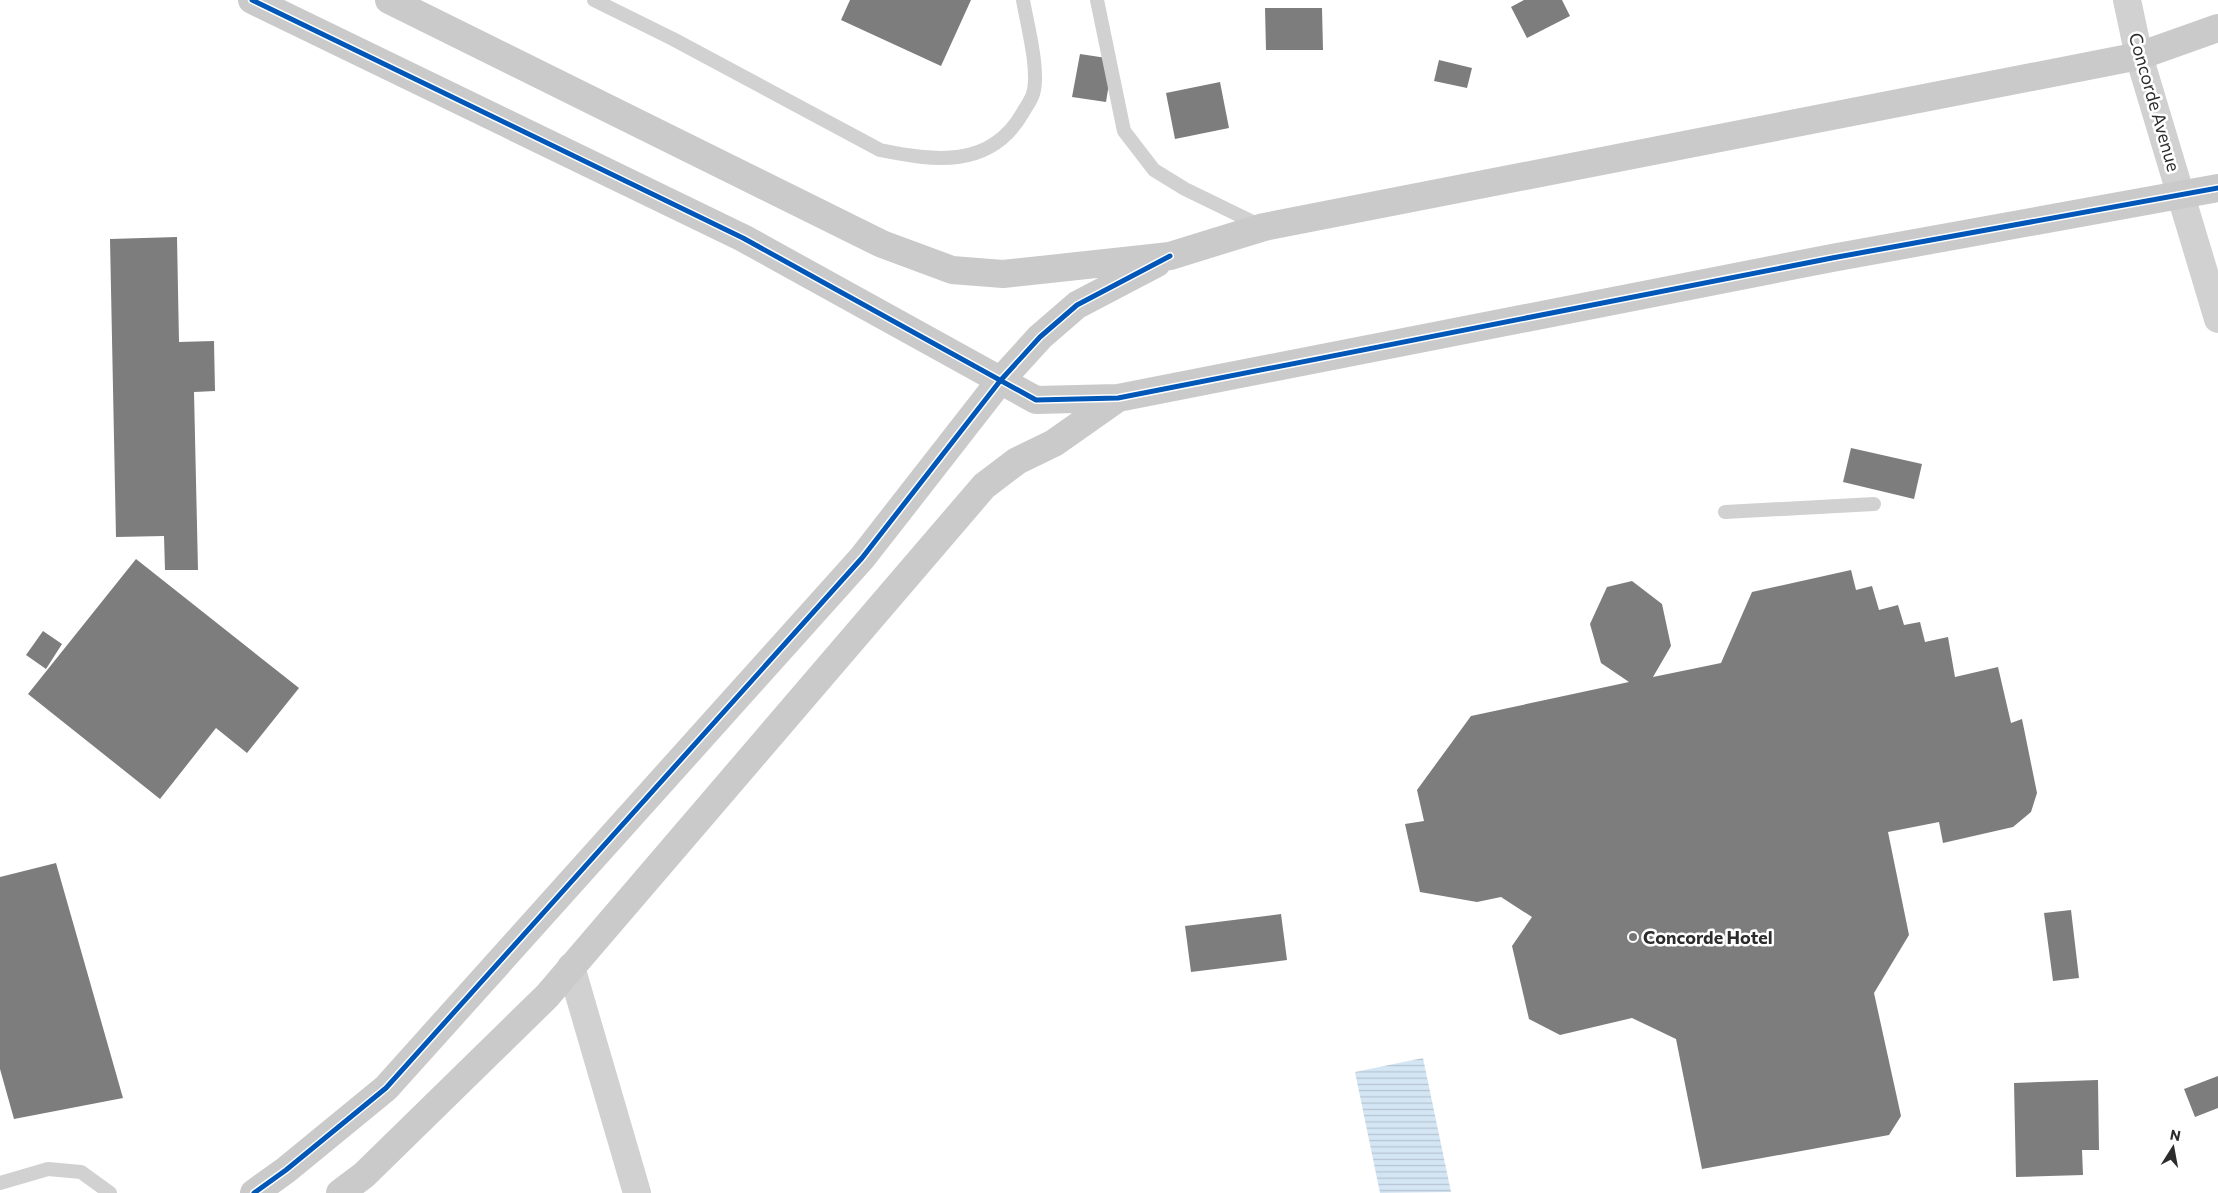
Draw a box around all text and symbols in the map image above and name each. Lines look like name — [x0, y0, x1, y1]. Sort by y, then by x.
street label: Concorde Avenue — [2125, 30, 2185, 174]
place label: Concorde Hotel — [1643, 926, 1773, 948]
marker: Concorde Hotel — [1627, 931, 1639, 943]
north arrow — [2148, 1123, 2198, 1173]
text: N — [2169, 1125, 2182, 1144]

